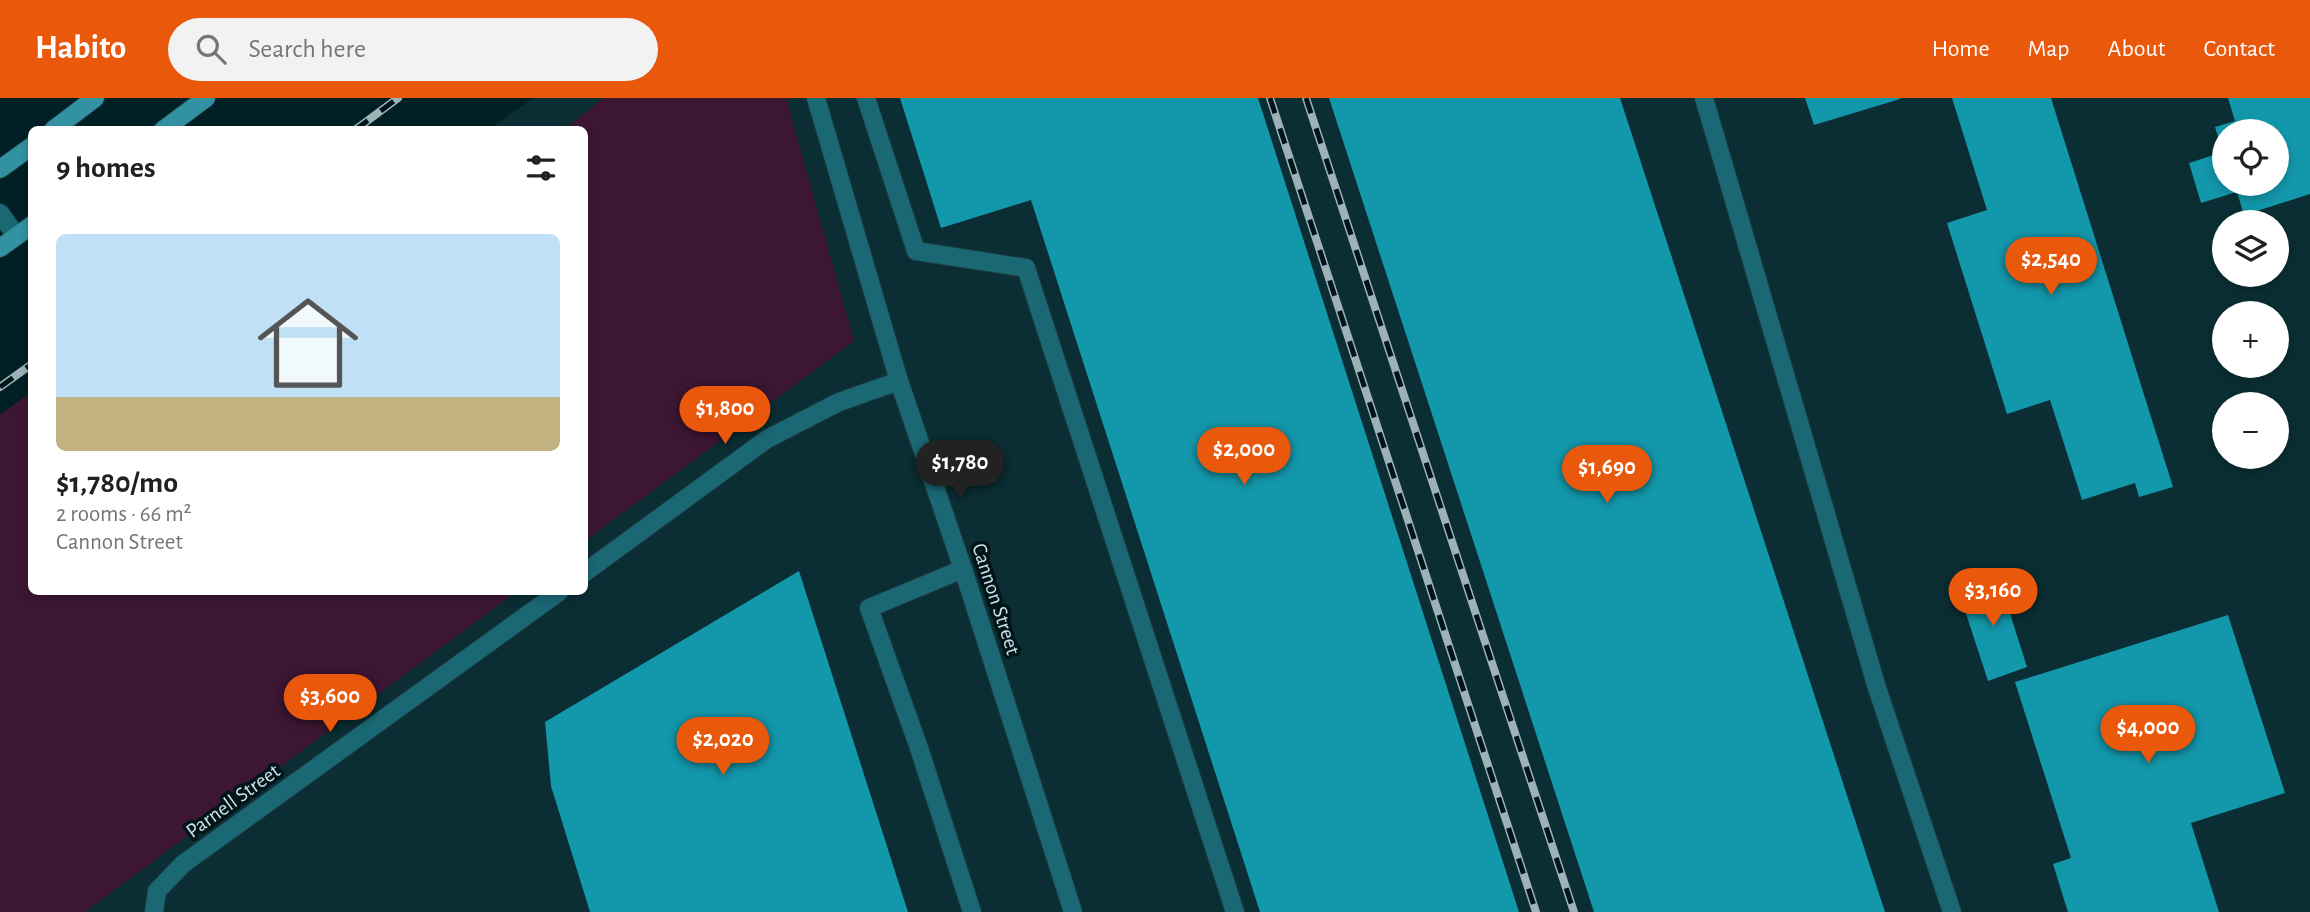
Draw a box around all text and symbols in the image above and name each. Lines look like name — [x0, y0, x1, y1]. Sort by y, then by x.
search box — [168, 18, 658, 81]
icon: search — [192, 30, 230, 68]
text: Habito — [35, 32, 126, 65]
text: Search here — [248, 36, 366, 62]
text: Home — [1932, 37, 1990, 61]
text: Map — [2028, 37, 2070, 61]
text: About — [2108, 37, 2165, 61]
text: Contact — [2203, 37, 2275, 61]
map controls — [2212, 119, 2289, 469]
button: locate — [2212, 119, 2289, 196]
icon: filters — [522, 149, 560, 187]
text: 9 homes — [56, 153, 156, 183]
button: layers — [2212, 210, 2289, 287]
pin: $2,540 — [1994, 238, 2108, 297]
text: $2,540 — [2021, 248, 2081, 271]
icon: home — [245, 280, 371, 406]
button: + — [2212, 301, 2289, 378]
pin: $1,800 — [668, 386, 782, 446]
button: − — [2212, 392, 2289, 469]
text: $1,800 — [695, 397, 755, 420]
pin: $2,000 — [1187, 428, 1301, 487]
text: $2,000 — [1213, 438, 1275, 461]
pin: $1,780 — [903, 440, 1017, 500]
pin: $1,690 — [1550, 446, 1664, 505]
text: $1,780 — [931, 451, 989, 474]
text: $1,690 — [1578, 456, 1636, 479]
text: $1,780/mo — [56, 468, 178, 498]
text: 2 rooms · 66 m² — [56, 503, 192, 526]
text: Cannon Street — [56, 531, 183, 554]
street label: Cannon Street — [968, 541, 1024, 658]
pin: $3,160 — [1936, 568, 2050, 628]
text: $3,160 — [1965, 579, 2021, 602]
pin: $3,600 — [273, 674, 387, 734]
text: $3,600 — [300, 685, 360, 708]
pin: $4,000 — [2091, 706, 2205, 765]
text: $4,000 — [2116, 716, 2180, 739]
pin: $2,020 — [666, 718, 780, 777]
text: $2,020 — [692, 728, 754, 751]
street label: Parnell Street — [182, 760, 284, 842]

